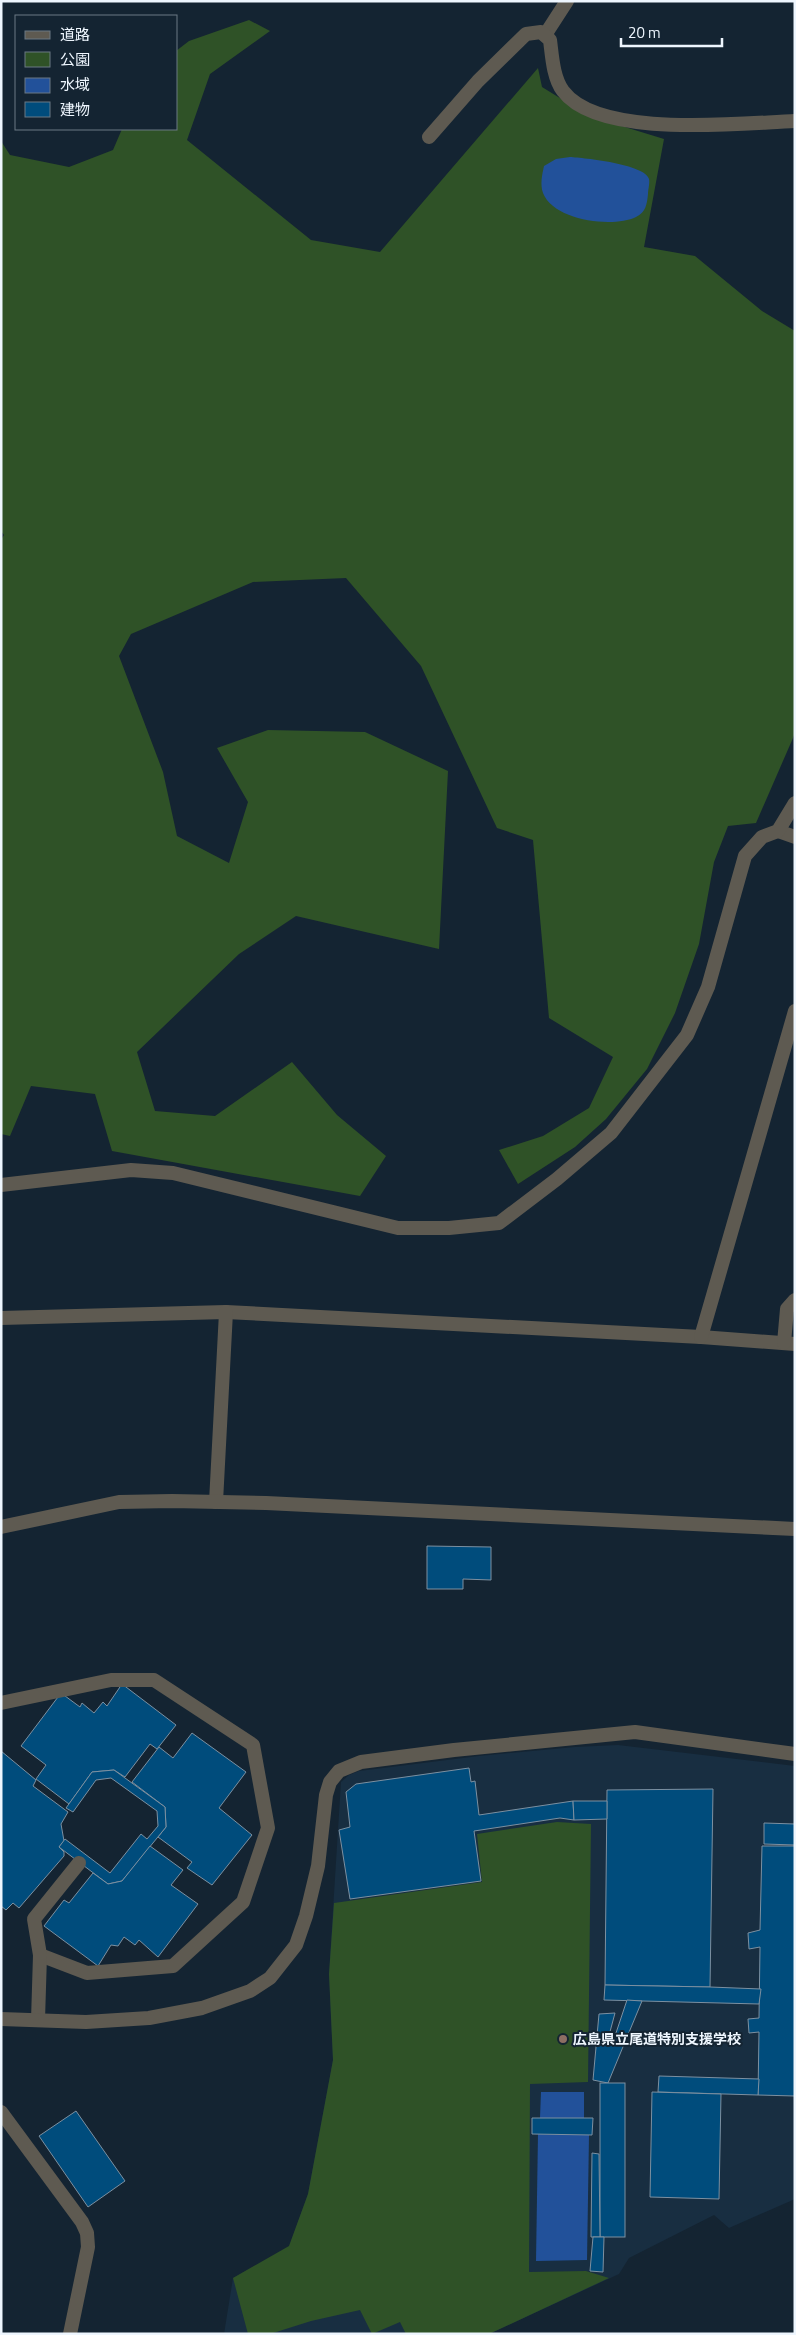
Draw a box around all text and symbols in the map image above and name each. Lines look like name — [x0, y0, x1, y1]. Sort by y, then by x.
legend — [15, 15, 178, 130]
scale bar — [621, 15, 722, 47]
text: 20 m — [628, 21, 661, 44]
text: 道路 — [60, 23, 90, 46]
text: 公園 — [60, 48, 90, 71]
text: 水域 — [60, 73, 90, 96]
text: 建物 — [60, 98, 90, 121]
place label: 広島県立尾道特別支援学校 — [573, 2028, 741, 2049]
marker: 広島県立尾道特別支援学校 — [557, 2033, 569, 2045]

